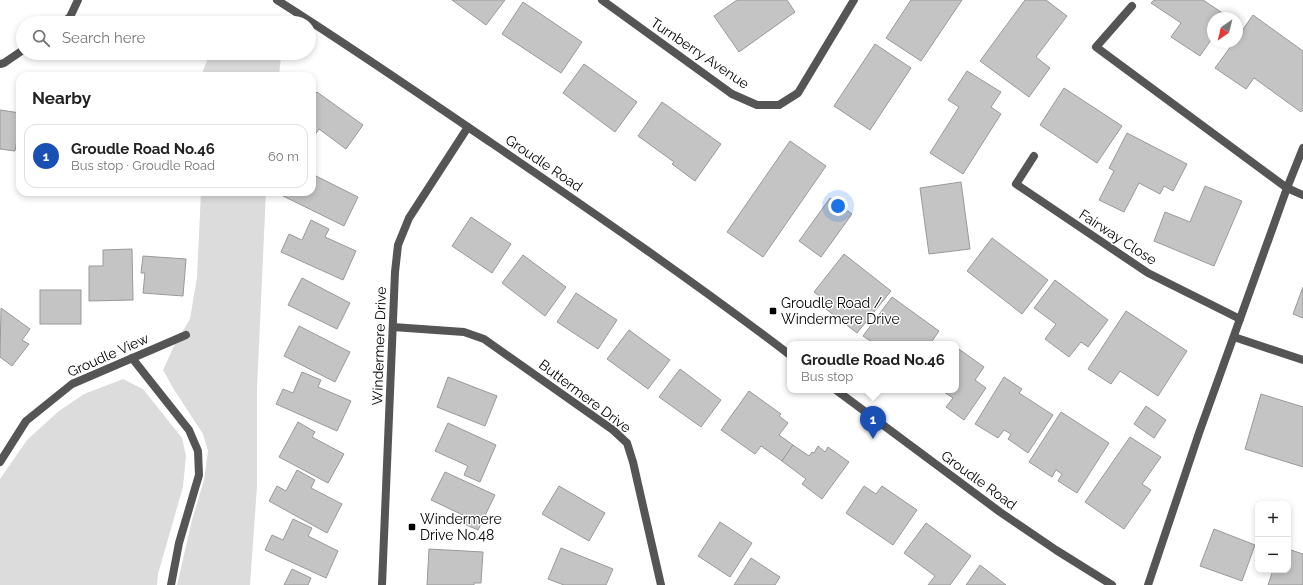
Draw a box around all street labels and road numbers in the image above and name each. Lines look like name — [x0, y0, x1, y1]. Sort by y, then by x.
street label: Turnberry Avenue — [648, 14, 752, 92]
street label: Groudle Road — [503, 131, 585, 195]
street label: Fairway Close — [1076, 206, 1160, 268]
street label: Windermere Drive — [369, 286, 389, 406]
street label: Groudle View — [65, 330, 152, 380]
street label: Buttermere Drive — [536, 356, 634, 436]
street label: Groudle Road — [938, 447, 1020, 513]

